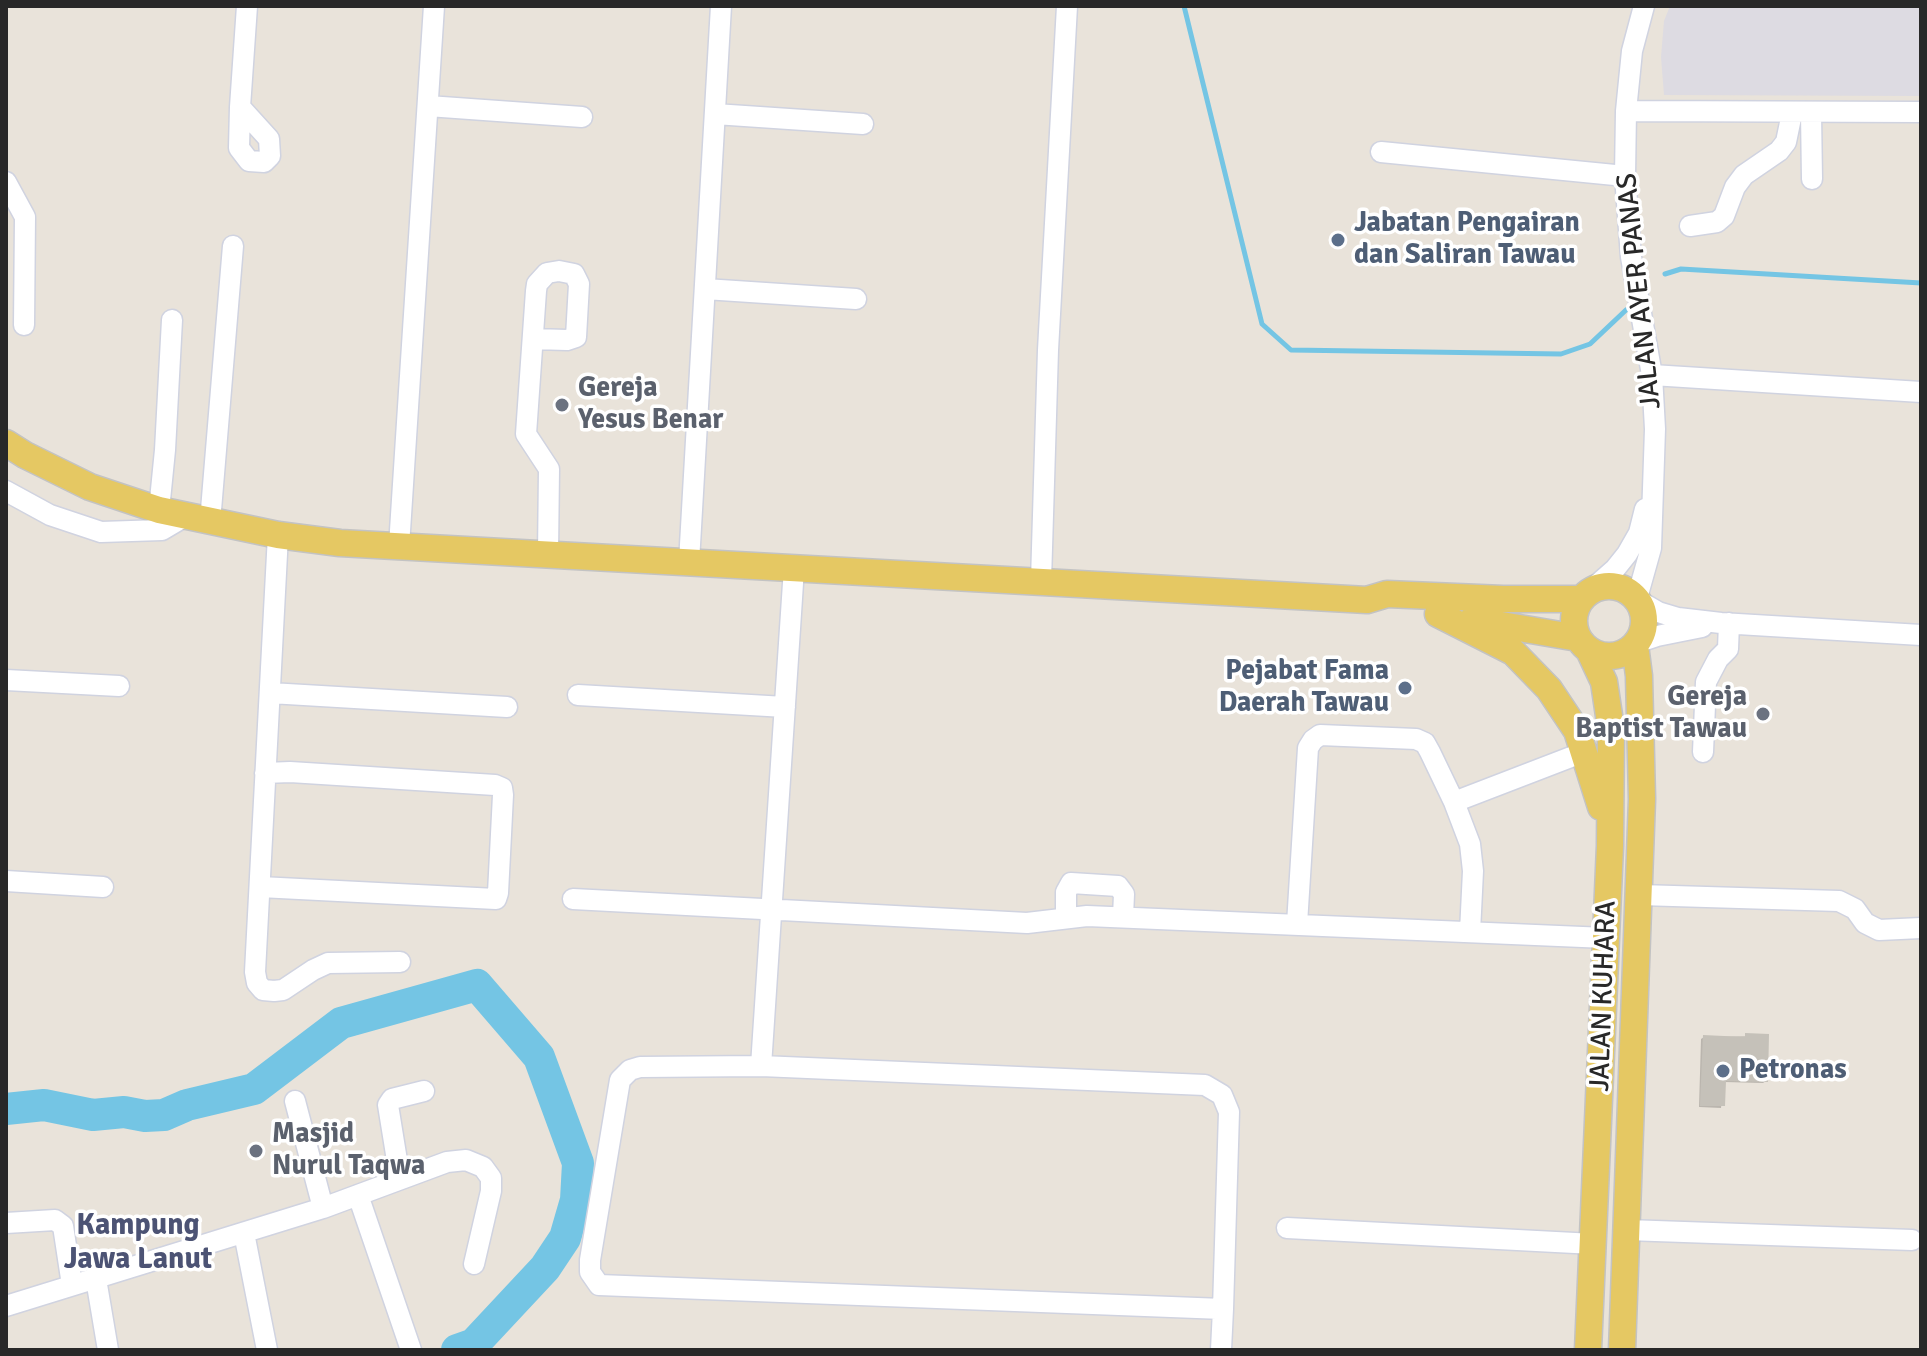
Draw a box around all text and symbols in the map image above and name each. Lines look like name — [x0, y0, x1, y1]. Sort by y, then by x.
street label: JALAN AYER PANAS — [1611, 171, 1669, 411]
place label: Jabatan Pengairan dan Saliran Tawau — [1354, 207, 1580, 273]
marker: Jabatan Pengairan dan Saliran Tawau — [1329, 231, 1347, 249]
place label: Gereja Yesus Benar — [578, 372, 723, 438]
marker: Gereja Yesus Benar — [553, 396, 571, 414]
place label: Pejabat Fama Daerah Tawau — [1219, 655, 1389, 721]
marker: Pejabat Fama Daerah Tawau — [1396, 679, 1414, 697]
place label: Gereja Baptist Tawau — [1575, 681, 1747, 747]
marker: Gereja Baptist Tawau — [1754, 705, 1772, 723]
street label: JALAN KUHARA — [1584, 900, 1624, 1092]
place label: Petronas — [1739, 1054, 1847, 1088]
marker: Petronas — [1714, 1062, 1732, 1080]
place label: Masjid Nurul Taqwa — [272, 1118, 425, 1184]
marker: Masjid Nurul Taqwa — [247, 1142, 265, 1160]
district label: Kampung Jawa Lanut — [64, 1208, 212, 1278]

